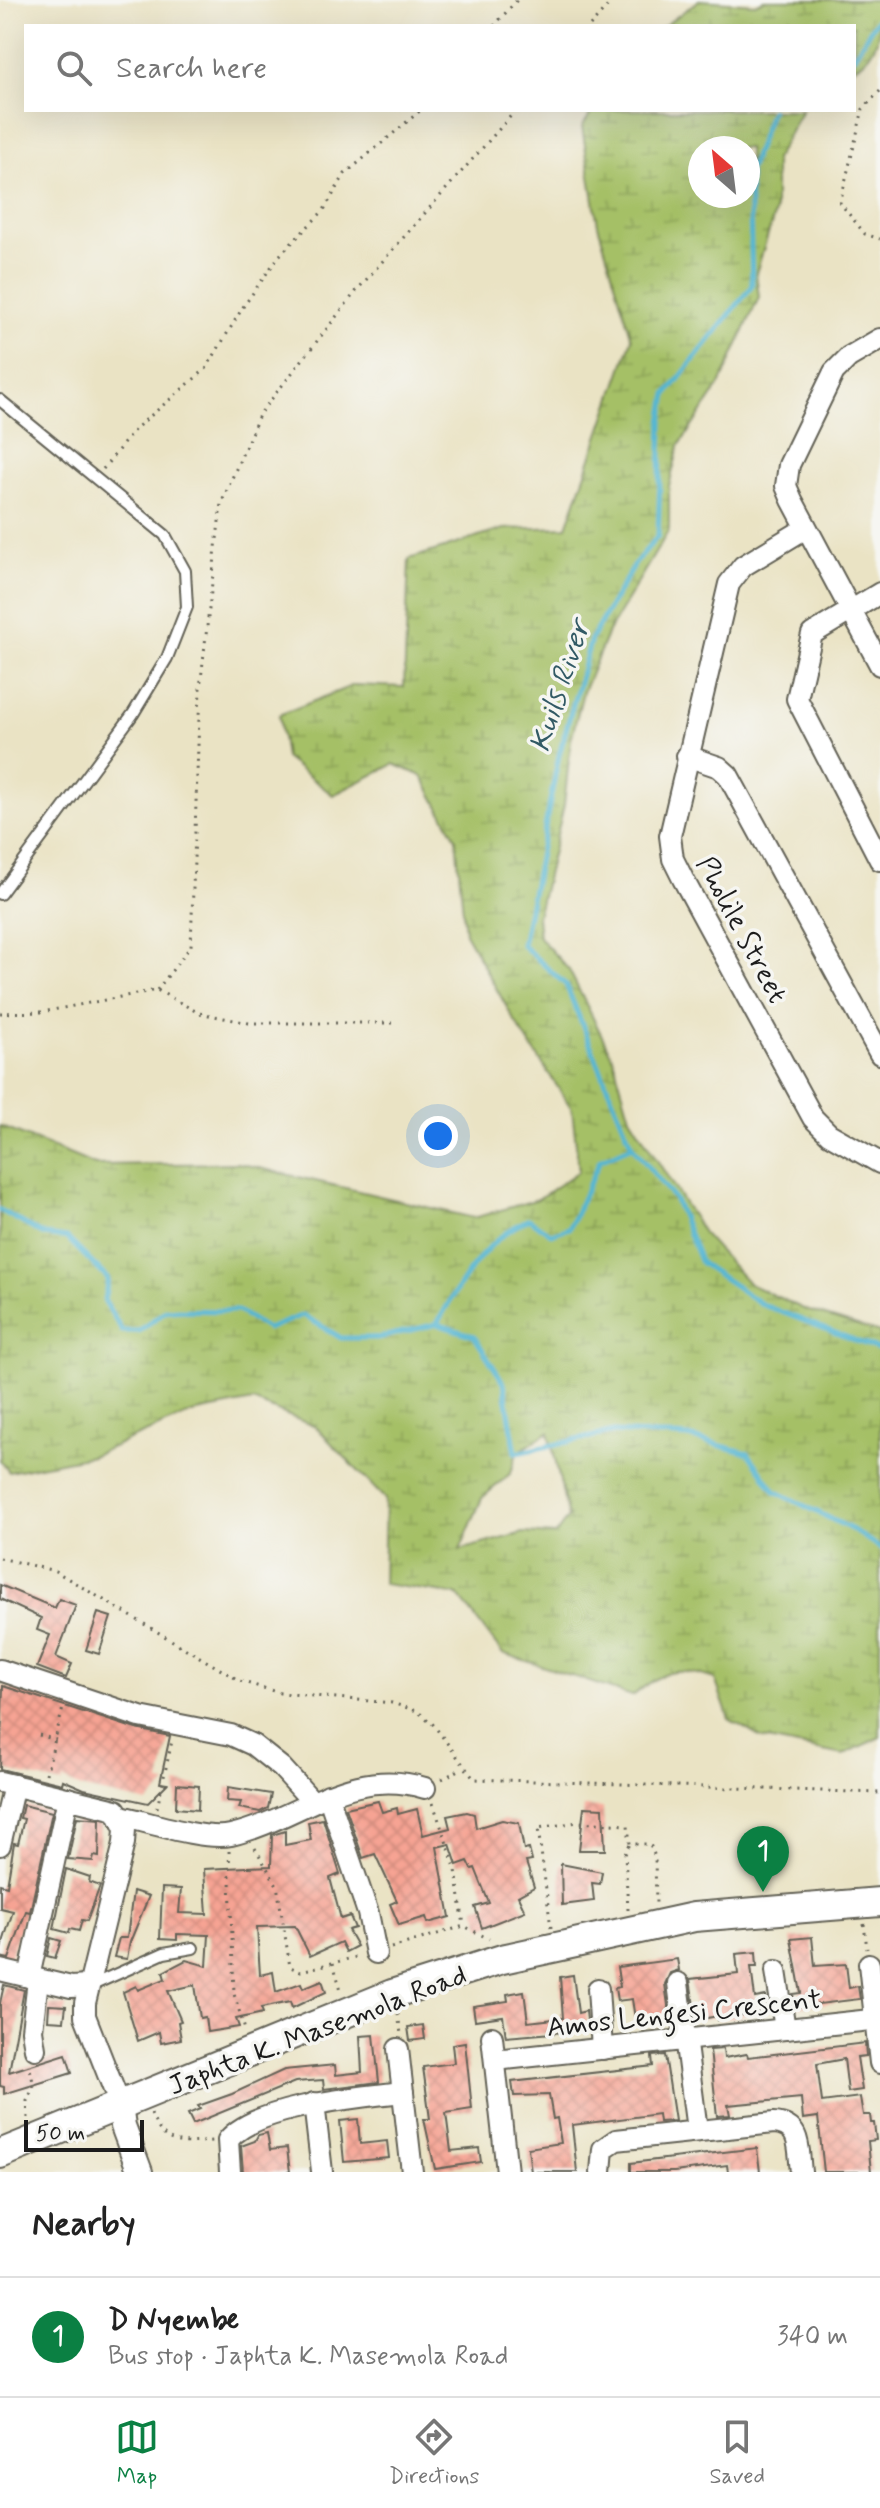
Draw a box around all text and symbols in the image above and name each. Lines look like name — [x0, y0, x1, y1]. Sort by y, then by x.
search box — [24, 24, 856, 112]
icon: search — [52, 46, 96, 90]
text: Search here — [116, 49, 267, 88]
north arrow — [688, 136, 760, 208]
water label: Kuils River — [521, 612, 601, 757]
street label: Pholile Street — [687, 850, 795, 1010]
your location — [418, 1116, 458, 1156]
pin: 1 — [737, 1826, 789, 1892]
street label: Japhta K. Masemola Road — [163, 1957, 472, 2105]
street label: Amos Lengesi Crescent — [545, 1982, 824, 2050]
scale bar — [24, 2116, 144, 2152]
text: 50 m — [36, 2120, 85, 2148]
text: Nearby — [32, 2202, 136, 2247]
text: D Nyembe — [108, 2301, 239, 2340]
text: 1 — [52, 2320, 64, 2354]
text: 340 m — [777, 2320, 848, 2354]
text: Bus stop · Japhta K. Masemola Road — [108, 2340, 508, 2374]
tab: Map — [115, 2415, 159, 2491]
tab: Directions — [389, 2415, 479, 2491]
tab: Saved — [709, 2415, 765, 2491]

